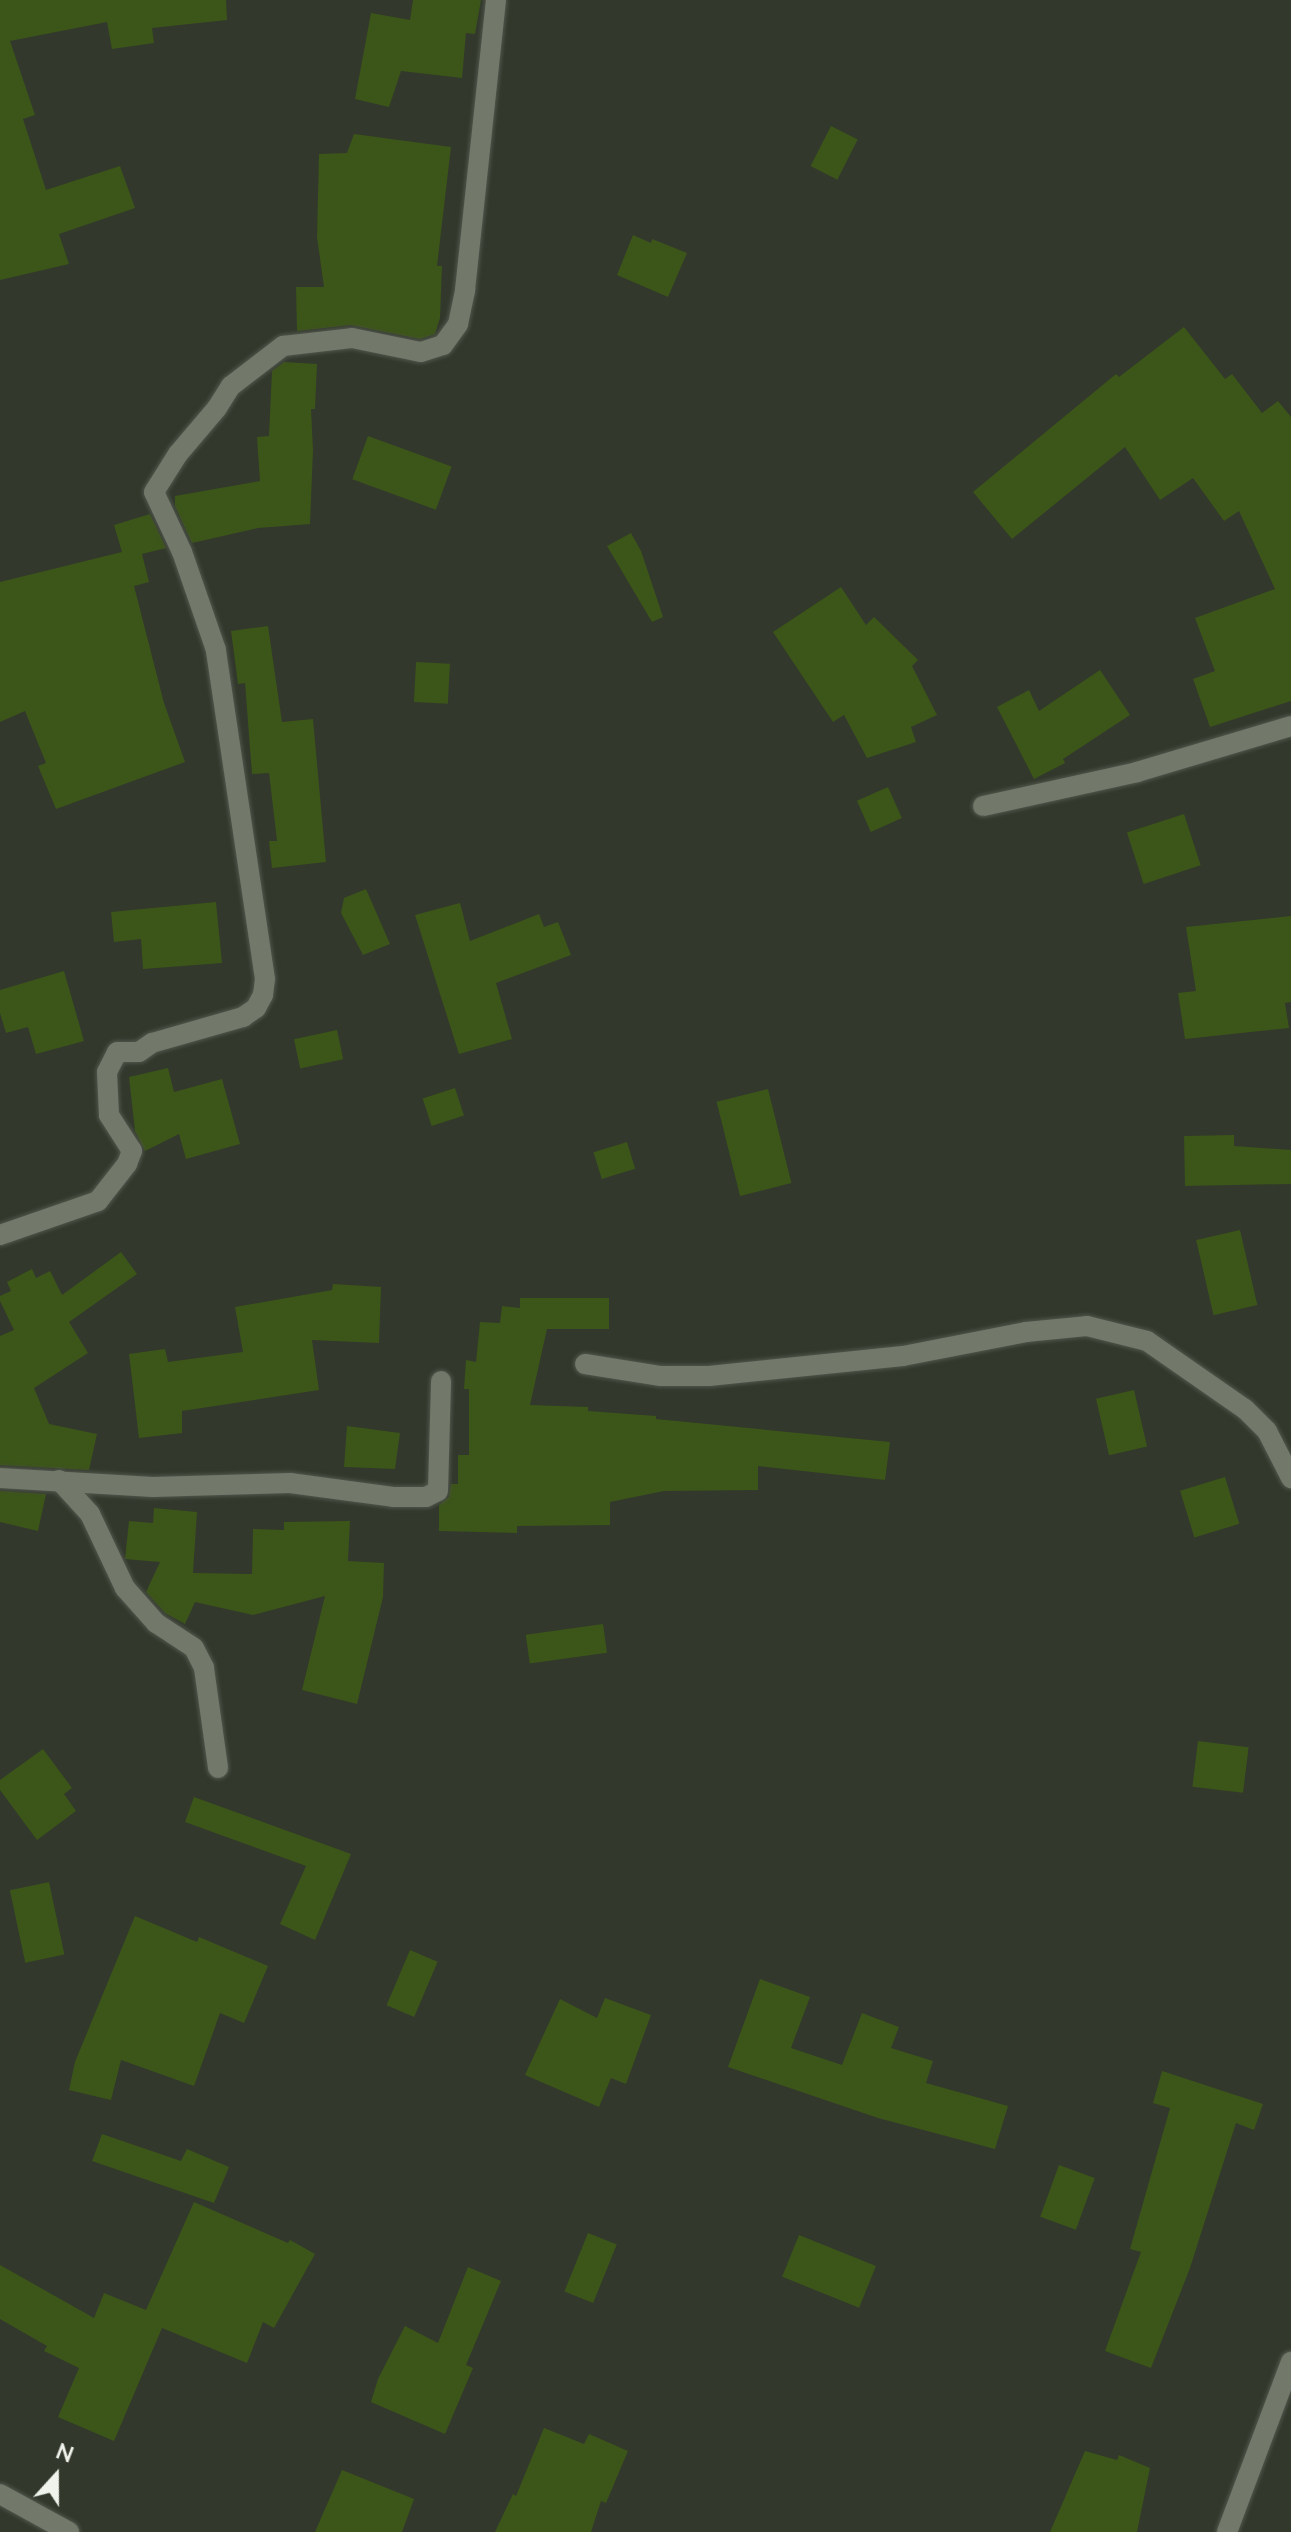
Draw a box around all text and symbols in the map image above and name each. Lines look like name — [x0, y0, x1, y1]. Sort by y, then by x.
north arrow — [16, 2436, 96, 2516]
text: N — [52, 2437, 78, 2471]

